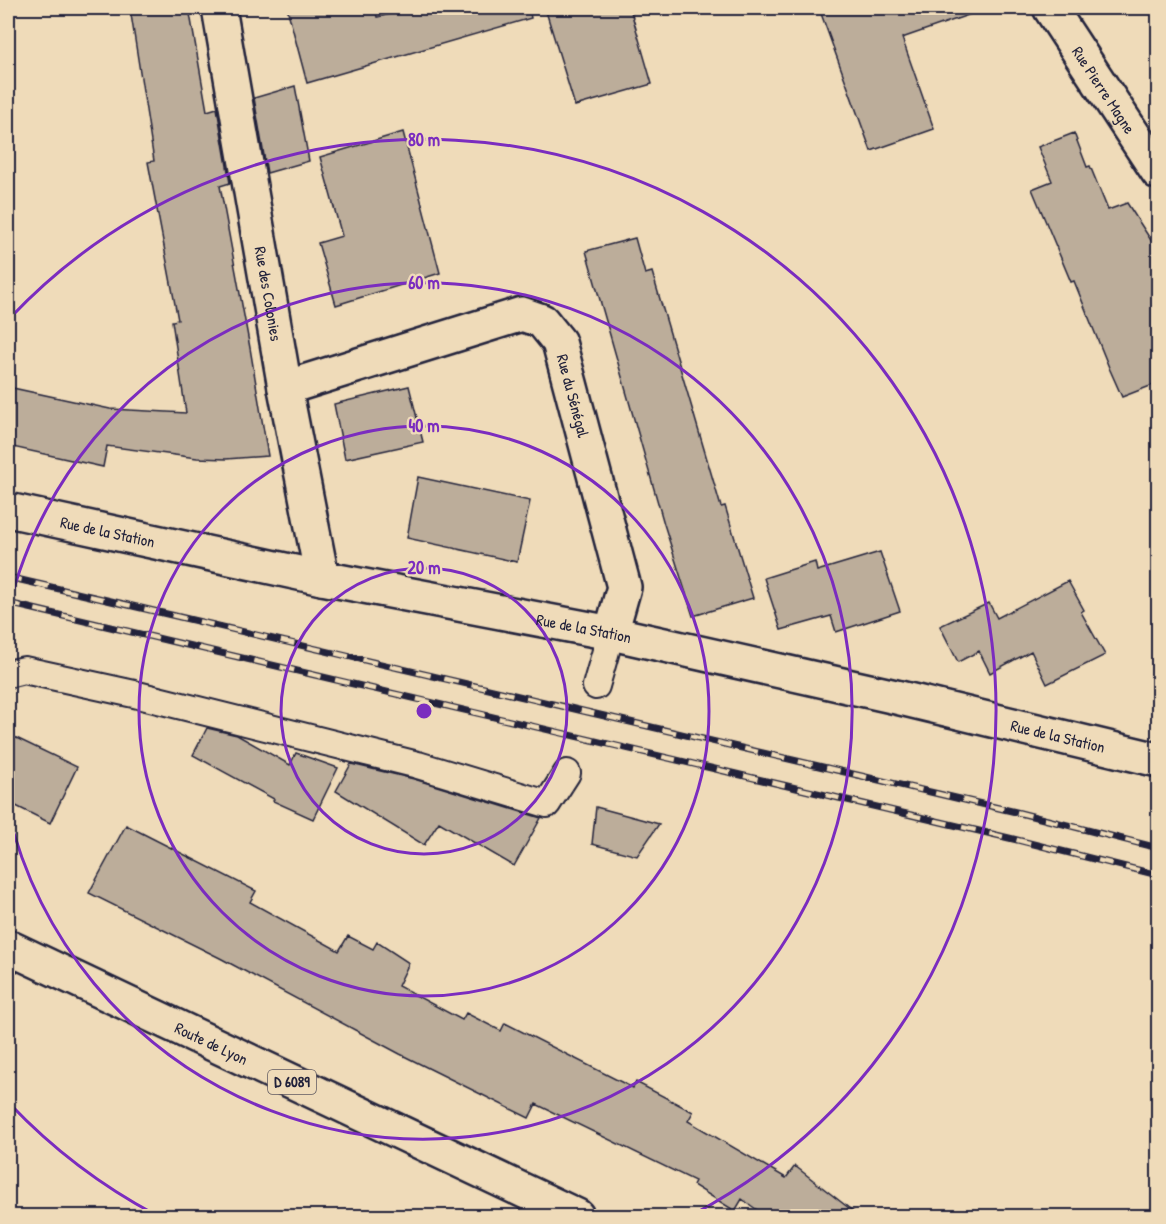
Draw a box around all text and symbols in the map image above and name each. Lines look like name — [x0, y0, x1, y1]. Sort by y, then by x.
street label: Rue Pierre Magne — [1067, 42, 1141, 138]
text: 80 m — [408, 127, 440, 152]
street label: Rue des Colonies — [250, 245, 288, 343]
text: 60 m — [408, 270, 440, 295]
street label: Rue du Sénégal — [552, 352, 595, 440]
text: 40 m — [408, 413, 440, 438]
street label: Rue de la Station — [58, 511, 157, 553]
text: 20 m — [408, 555, 440, 580]
street label: Rue de la Station — [535, 608, 634, 648]
centre of rings — [414, 701, 434, 721]
street label: Rue de la Station — [1008, 714, 1107, 758]
street label: Route de Lyon — [171, 1016, 252, 1070]
road number: D 6089 — [268, 1070, 316, 1094]

